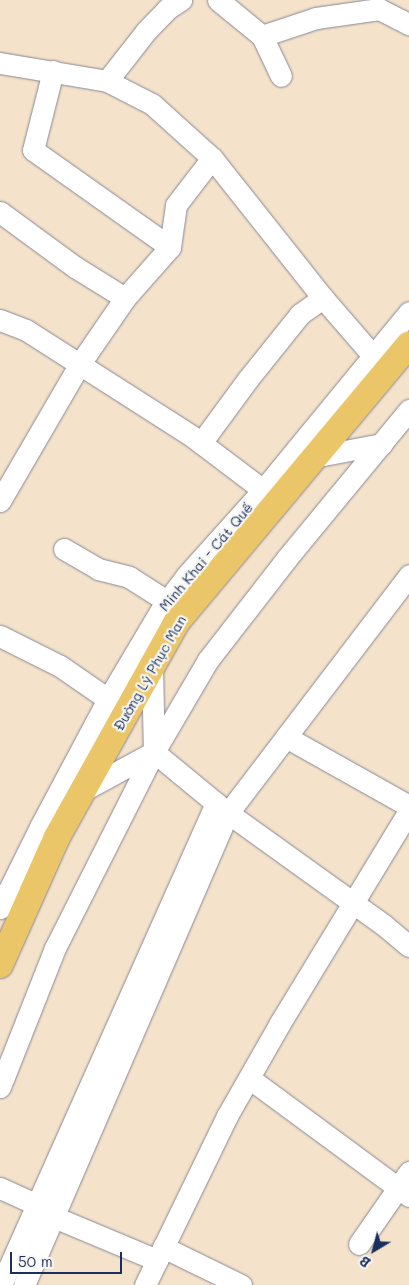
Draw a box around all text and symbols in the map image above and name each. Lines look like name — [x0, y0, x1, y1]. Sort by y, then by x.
street label: Minh Khai - Cát Quế — [156, 499, 256, 615]
street label: Đường Lý Phục Man — [110, 613, 190, 733]
north arrow — [349, 1225, 399, 1275]
scale bar — [12, 1242, 125, 1274]
text: 50 m — [18, 1251, 53, 1271]
text: B — [355, 1252, 374, 1273]

